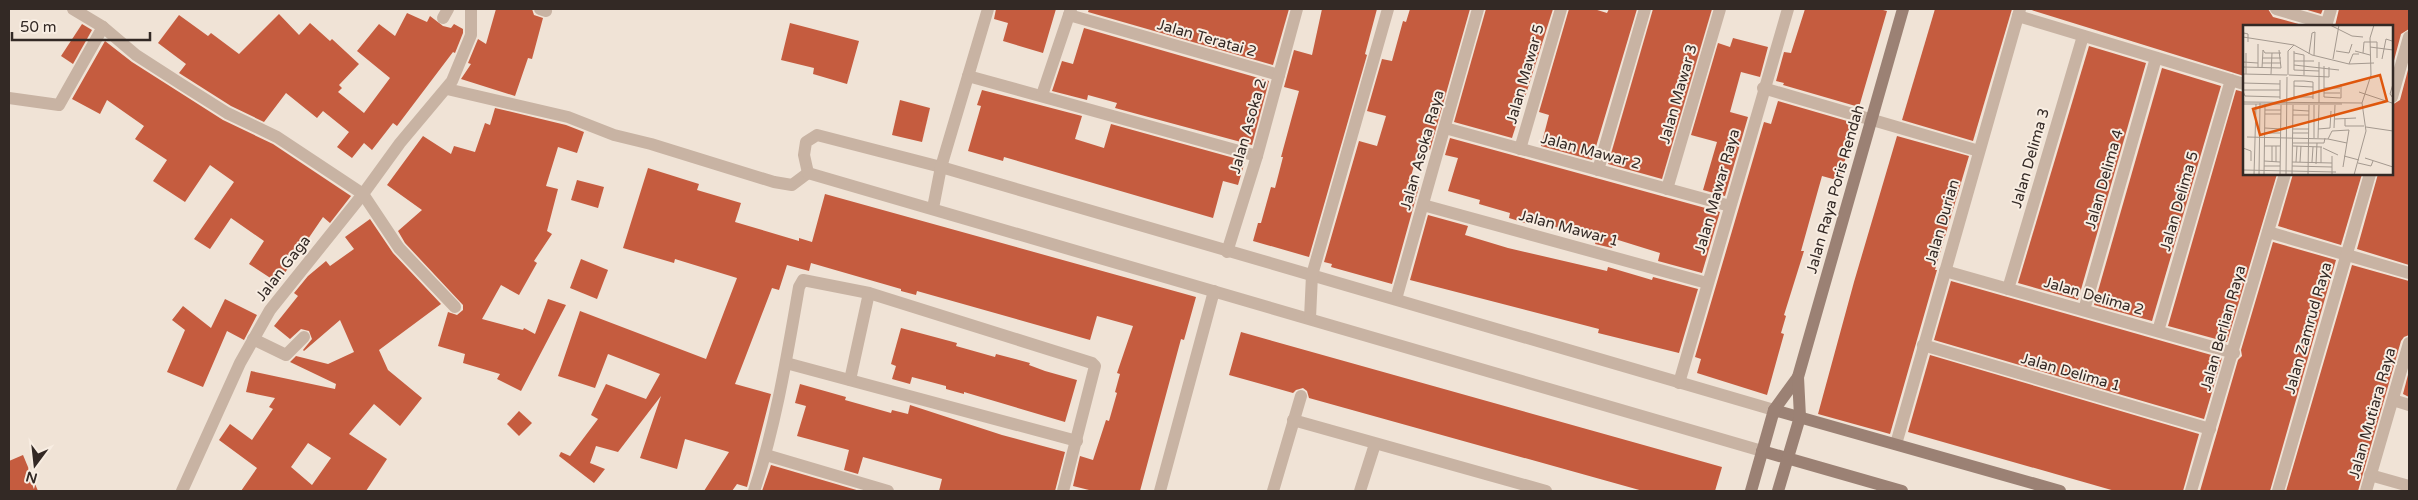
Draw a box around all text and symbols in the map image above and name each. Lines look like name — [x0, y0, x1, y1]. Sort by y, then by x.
scale bar — [12, 10, 150, 42]
street label: Jalan Teratai 2 — [1155, 15, 1259, 61]
text: 50 m — [20, 18, 57, 36]
street label: Jalan Mawar 5 — [1502, 22, 1548, 126]
inset map — [2243, 25, 2393, 175]
street label: Jalan Mawar 3 — [1655, 42, 1701, 146]
street label: Jalan Asoka 2 — [1226, 76, 1270, 176]
street label: Jalan Asoka Raya — [1396, 88, 1448, 212]
street label: Jalan Raya Poris Rendah — [1802, 103, 1868, 275]
street label: Jalan Delima 3 — [2007, 106, 2053, 210]
street label: Jalan Mawar Raya — [1691, 127, 1743, 255]
street label: Jalan Delima 4 — [2081, 127, 2127, 231]
street label: Jalan Mawar 2 — [1539, 129, 1643, 173]
street label: Jalan Delima 5 — [2156, 149, 2202, 253]
street label: Jalan Durian — [1921, 177, 1963, 267]
street label: Jalan Mawar 1 — [1517, 206, 1621, 250]
street label: Jalan Gaga — [252, 232, 314, 304]
street label: Jalan Zamrud Raya — [2281, 260, 2335, 396]
street label: Jalan Berlian Raya — [2197, 263, 2249, 393]
street label: Jalan Delima 2 — [2042, 273, 2146, 319]
street label: Jalan Mutiara Raya — [2345, 345, 2399, 481]
street label: Jalan Delima 1 — [2019, 349, 2123, 395]
north arrow — [10, 440, 60, 490]
text: N — [24, 467, 39, 487]

